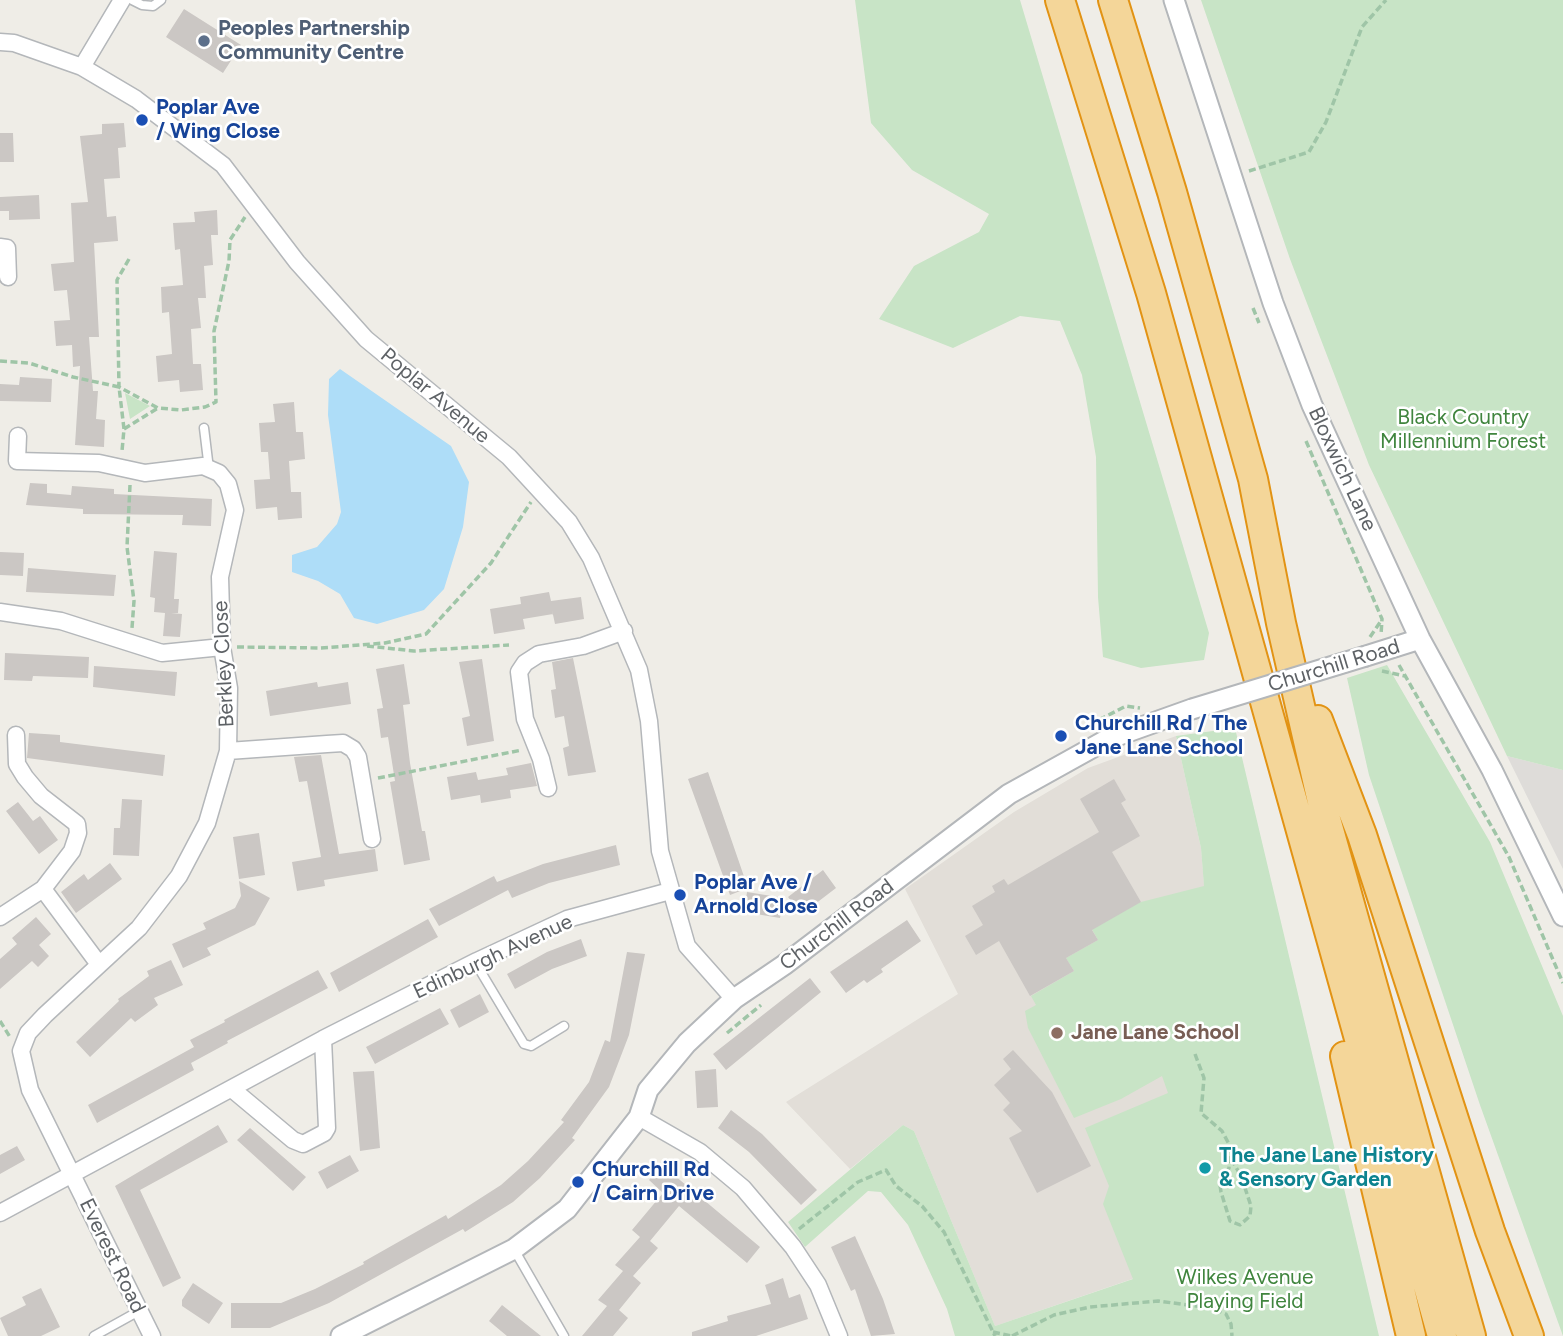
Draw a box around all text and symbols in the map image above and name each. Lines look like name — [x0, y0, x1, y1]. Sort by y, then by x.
place label: Peoples Partnership Community Centre — [218, 16, 410, 66]
marker: Peoples Partnership Community Centre — [196, 33, 212, 49]
place label: Poplar Ave / Wing Close — [156, 95, 280, 145]
marker: Poplar Ave / Wing Close — [134, 112, 150, 128]
street label: Poplar Avenue — [375, 343, 495, 449]
street label: Bloxwich Lane — [1302, 403, 1382, 535]
park label: Black Country Millennium Forest — [1380, 405, 1546, 455]
street label: Berkley Close — [208, 600, 240, 728]
street label: Churchill Road — [1265, 634, 1403, 698]
place label: Churchill Rd / The Jane Lane School — [1075, 711, 1247, 761]
marker: Churchill Rd / The Jane Lane School — [1053, 728, 1069, 744]
place label: Poplar Ave / Arnold Close — [694, 870, 818, 920]
street label: Churchill Road — [775, 874, 899, 976]
marker: Poplar Ave / Arnold Close — [672, 887, 688, 903]
street label: Edinburgh Avenue — [409, 909, 577, 1005]
place label: Jane Lane School — [1071, 1020, 1239, 1046]
marker: Jane Lane School — [1049, 1025, 1065, 1041]
place label: The Jane Lane History & Sensory Garden — [1219, 1143, 1434, 1193]
place label: Churchill Rd / Cairn Drive — [592, 1157, 714, 1207]
marker: The Jane Lane History & Sensory Garden — [1197, 1160, 1213, 1176]
marker: Churchill Rd / Cairn Drive — [570, 1174, 586, 1190]
street label: Everest Road — [73, 1195, 151, 1317]
park label: Wilkes Avenue Playing Field — [1176, 1265, 1314, 1315]

